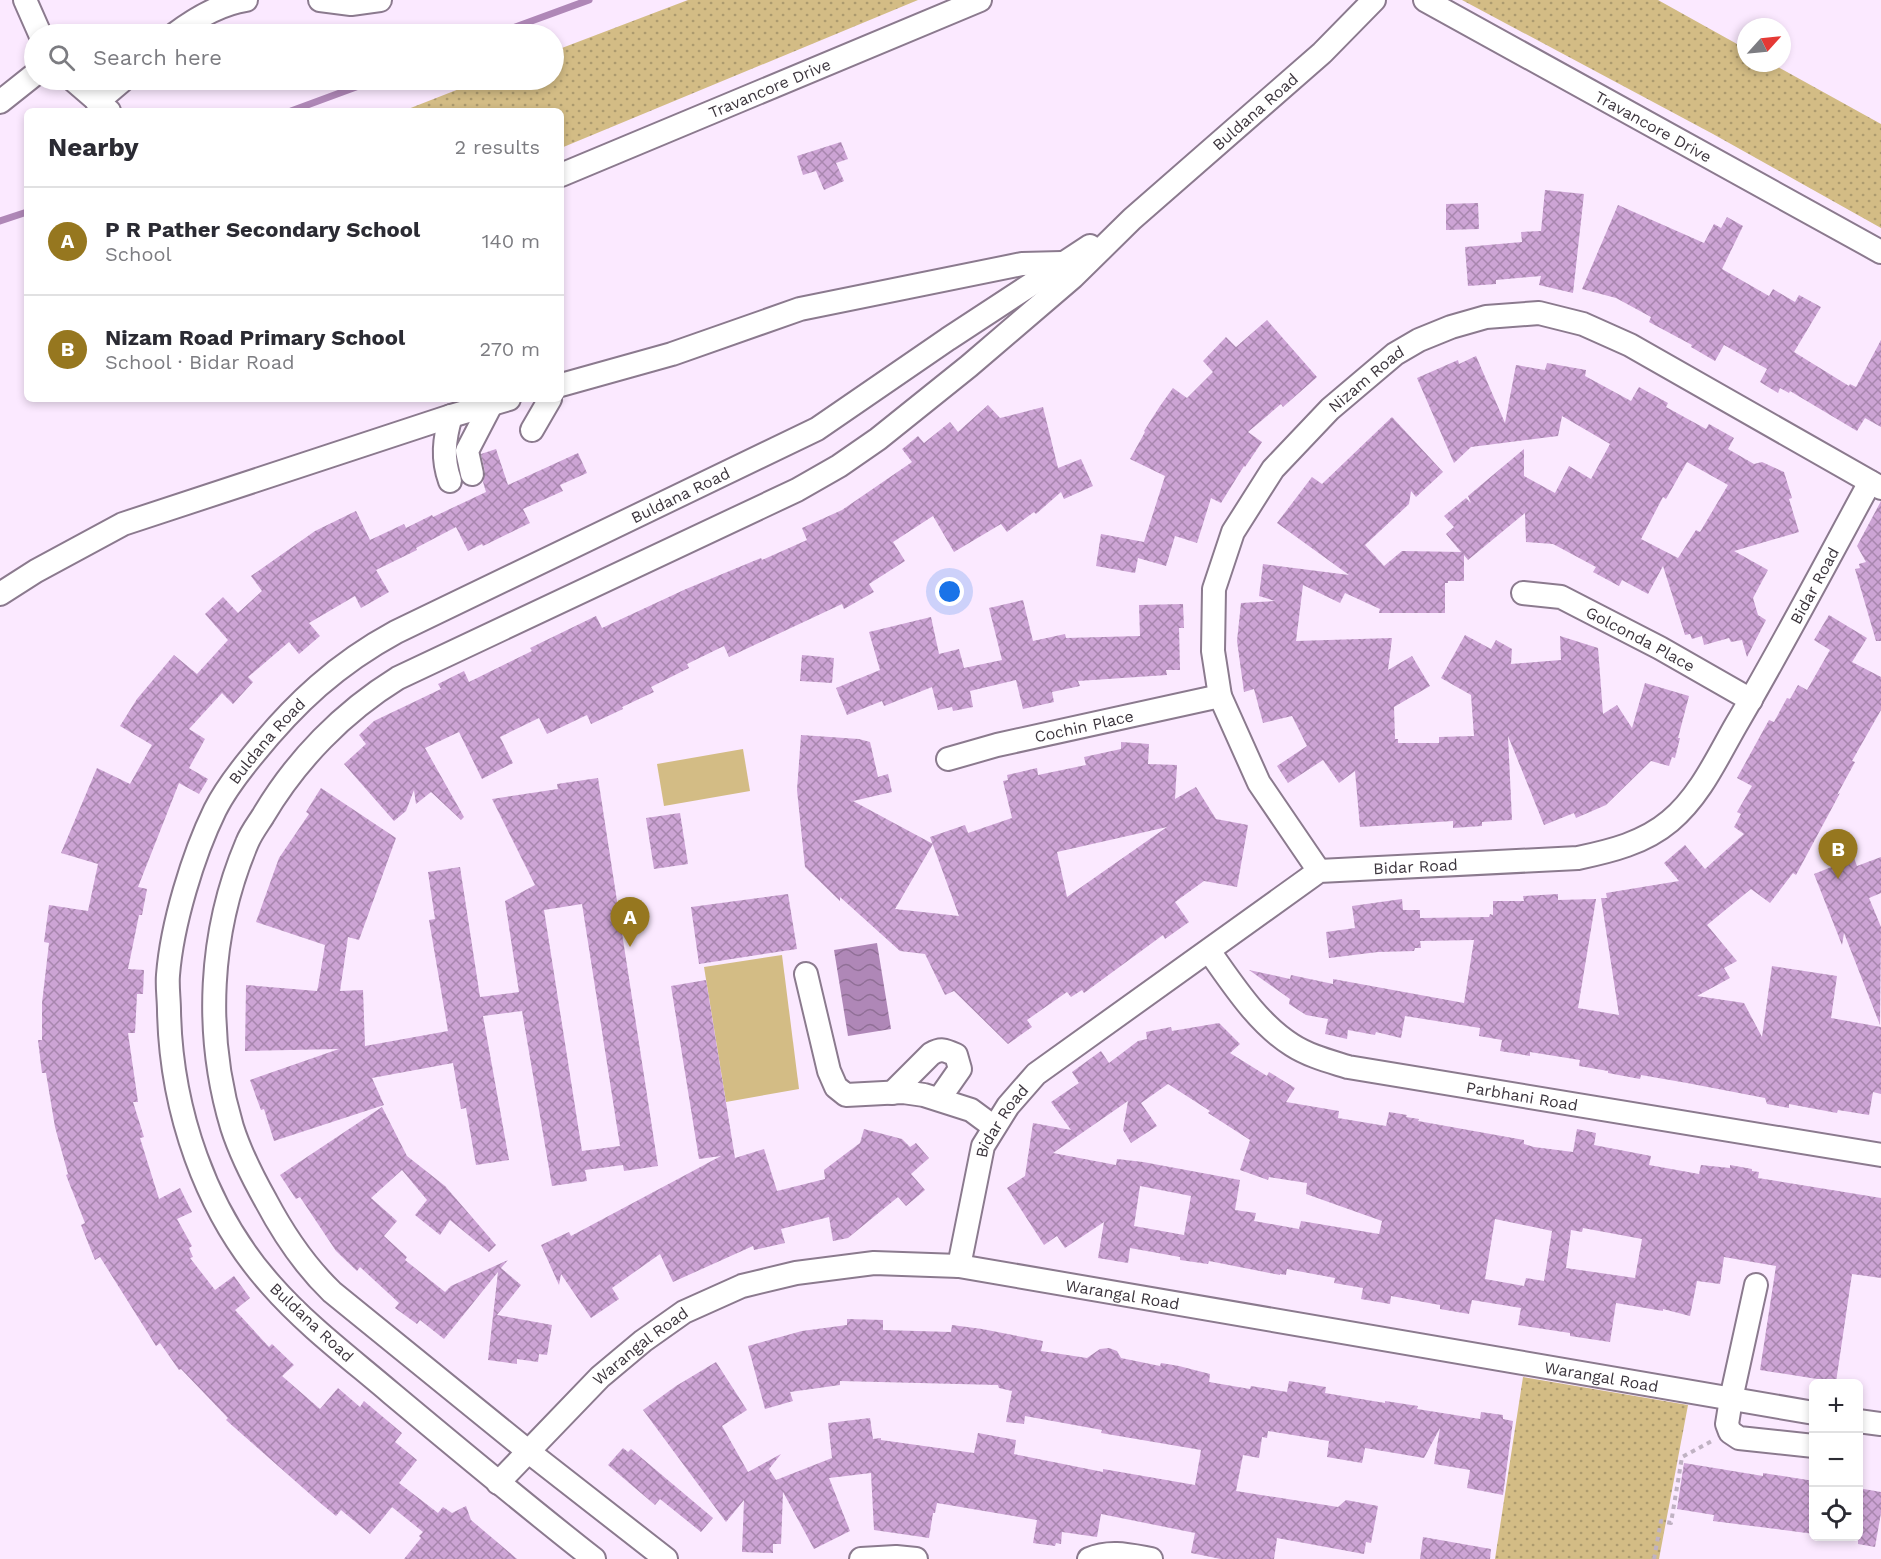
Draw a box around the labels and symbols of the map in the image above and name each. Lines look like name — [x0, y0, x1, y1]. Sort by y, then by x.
north arrow — [1737, 18, 1791, 72]
street label: Travancore Drive — [706, 55, 833, 122]
street label: Buldana Road — [1209, 69, 1302, 154]
street label: Travancore Drive — [1592, 87, 1715, 166]
street label: Nizam Road — [1325, 342, 1408, 416]
street label: Buldana Road — [628, 463, 733, 527]
street label: Bidar Road — [1786, 544, 1843, 627]
your location — [935, 577, 964, 606]
street label: Golconda Place — [1583, 602, 1698, 676]
street label: Buldana Road — [225, 694, 309, 788]
street label: Cochin Place — [1033, 706, 1135, 747]
pin: B — [1818, 830, 1858, 879]
street label: Bidar Road — [1373, 855, 1458, 878]
pin: A — [610, 898, 650, 947]
street label: Parbhani Road — [1465, 1078, 1579, 1115]
street label: Bidar Road — [972, 1081, 1032, 1159]
street label: Warangal Road — [1064, 1275, 1181, 1314]
street label: Buldana Road — [266, 1279, 357, 1366]
street label: Warangal Road — [589, 1303, 692, 1389]
street label: Warangal Road — [1543, 1358, 1660, 1396]

